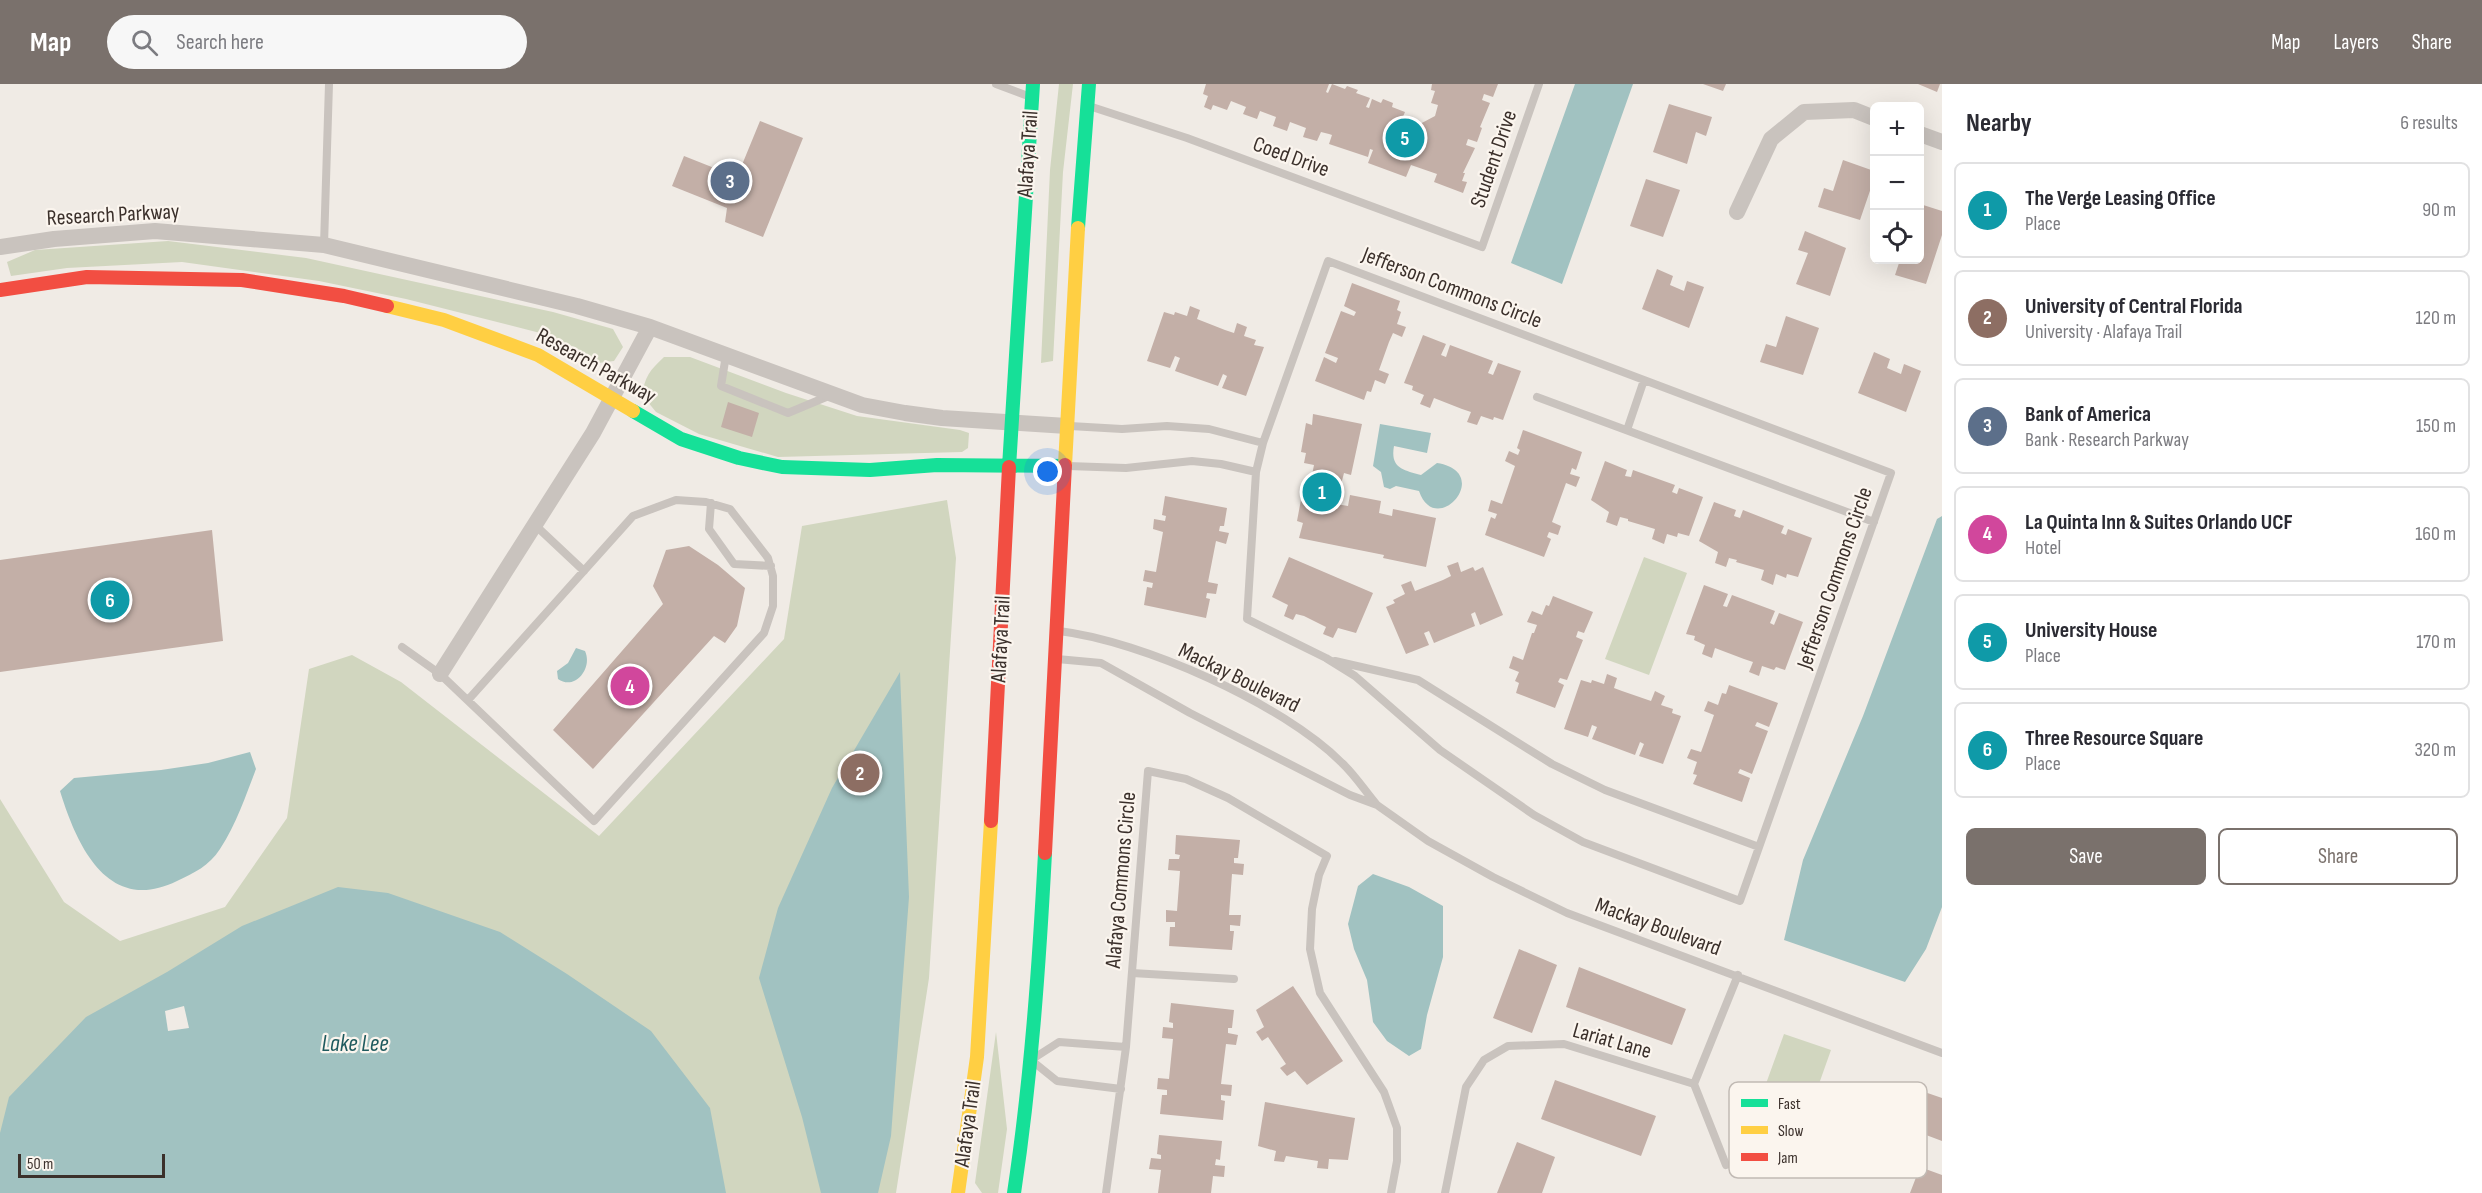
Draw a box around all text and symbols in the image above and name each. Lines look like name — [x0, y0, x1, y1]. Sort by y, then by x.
search box — [107, 15, 527, 69]
text: Map — [30, 26, 71, 59]
icon: search — [128, 26, 161, 59]
text: Search here — [176, 29, 264, 56]
text: Map — [2271, 30, 2300, 55]
text: Layers — [2333, 30, 2379, 55]
text: Share — [2412, 30, 2452, 55]
map controls — [1870, 102, 1924, 264]
button: + — [1870, 102, 1924, 156]
street label: Student Drive — [1465, 107, 1523, 211]
text: Nearby — [1966, 108, 2032, 139]
street label: Alafaya Trail — [1011, 110, 1044, 199]
text: 6 results — [2400, 111, 2458, 135]
pin: 5 — [1386, 116, 1424, 160]
street label: Coed Drive — [1249, 131, 1333, 183]
button: − — [1870, 156, 1924, 210]
pin: 3 — [710, 158, 750, 204]
text: The Verge Leasing Office — [2025, 185, 2216, 212]
street label: Research Parkway — [46, 198, 180, 232]
text: 1 — [1984, 198, 1991, 222]
text: 90 m — [2422, 198, 2456, 222]
button: locate — [1870, 210, 1924, 264]
text: Place — [2025, 212, 2061, 236]
street label: Jefferson Commons Circle — [1357, 241, 1546, 335]
text: University of Central Florida — [2025, 293, 2243, 320]
text: 2 — [1983, 306, 1992, 330]
text: 120 m — [2416, 306, 2456, 330]
text: University · Alafaya Trail — [2025, 320, 2182, 344]
street label: Research Parkway — [531, 322, 661, 410]
text: Bank of America — [2025, 401, 2151, 428]
text: 3 — [1983, 414, 1992, 438]
text: 150 m — [2416, 414, 2456, 438]
text: Bank · Research Parkway — [2025, 428, 2189, 452]
your location — [1033, 457, 1062, 486]
pin: 1 — [1302, 470, 1342, 514]
street label: Jefferson Commons Circle — [1791, 484, 1879, 673]
text: La Quinta Inn & Suites Orlando UCF — [2025, 509, 2293, 536]
text: 4 — [1983, 522, 1992, 546]
text: 160 m — [2415, 522, 2456, 546]
text: Hotel — [2025, 536, 2061, 560]
pin: 6 — [90, 578, 130, 622]
street label: Alafaya Trail — [985, 595, 1017, 684]
text: University House — [2025, 617, 2157, 644]
text: 5 — [1983, 630, 1992, 654]
text: 170 m — [2416, 630, 2456, 654]
street label: Mackay Boulevard — [1174, 637, 1304, 719]
text: Place — [2025, 644, 2061, 668]
pin: 4 — [610, 664, 650, 708]
text: Three Resource Square — [2025, 725, 2203, 752]
text: 6 — [1983, 738, 1992, 762]
text: 320 m — [2414, 738, 2456, 762]
pin: 2 — [840, 750, 880, 796]
text: Place — [2025, 752, 2061, 776]
street label: Alafaya Commons Circle — [1100, 791, 1142, 970]
button: Save — [1966, 828, 2206, 885]
button: Share — [2218, 828, 2458, 885]
street label: Mackay Boulevard — [1591, 892, 1725, 962]
street label: Lariat Lane — [1570, 1017, 1654, 1065]
water label: Lake Lee — [321, 1029, 389, 1058]
street label: Alafaya Trail — [948, 1079, 987, 1170]
legend — [1729, 1082, 1927, 1178]
text: Fast — [1778, 1095, 1801, 1114]
text: Slow — [1778, 1122, 1803, 1141]
text: Jam — [1777, 1149, 1798, 1168]
scale bar — [18, 1151, 165, 1178]
text: 50 m — [27, 1155, 53, 1174]

